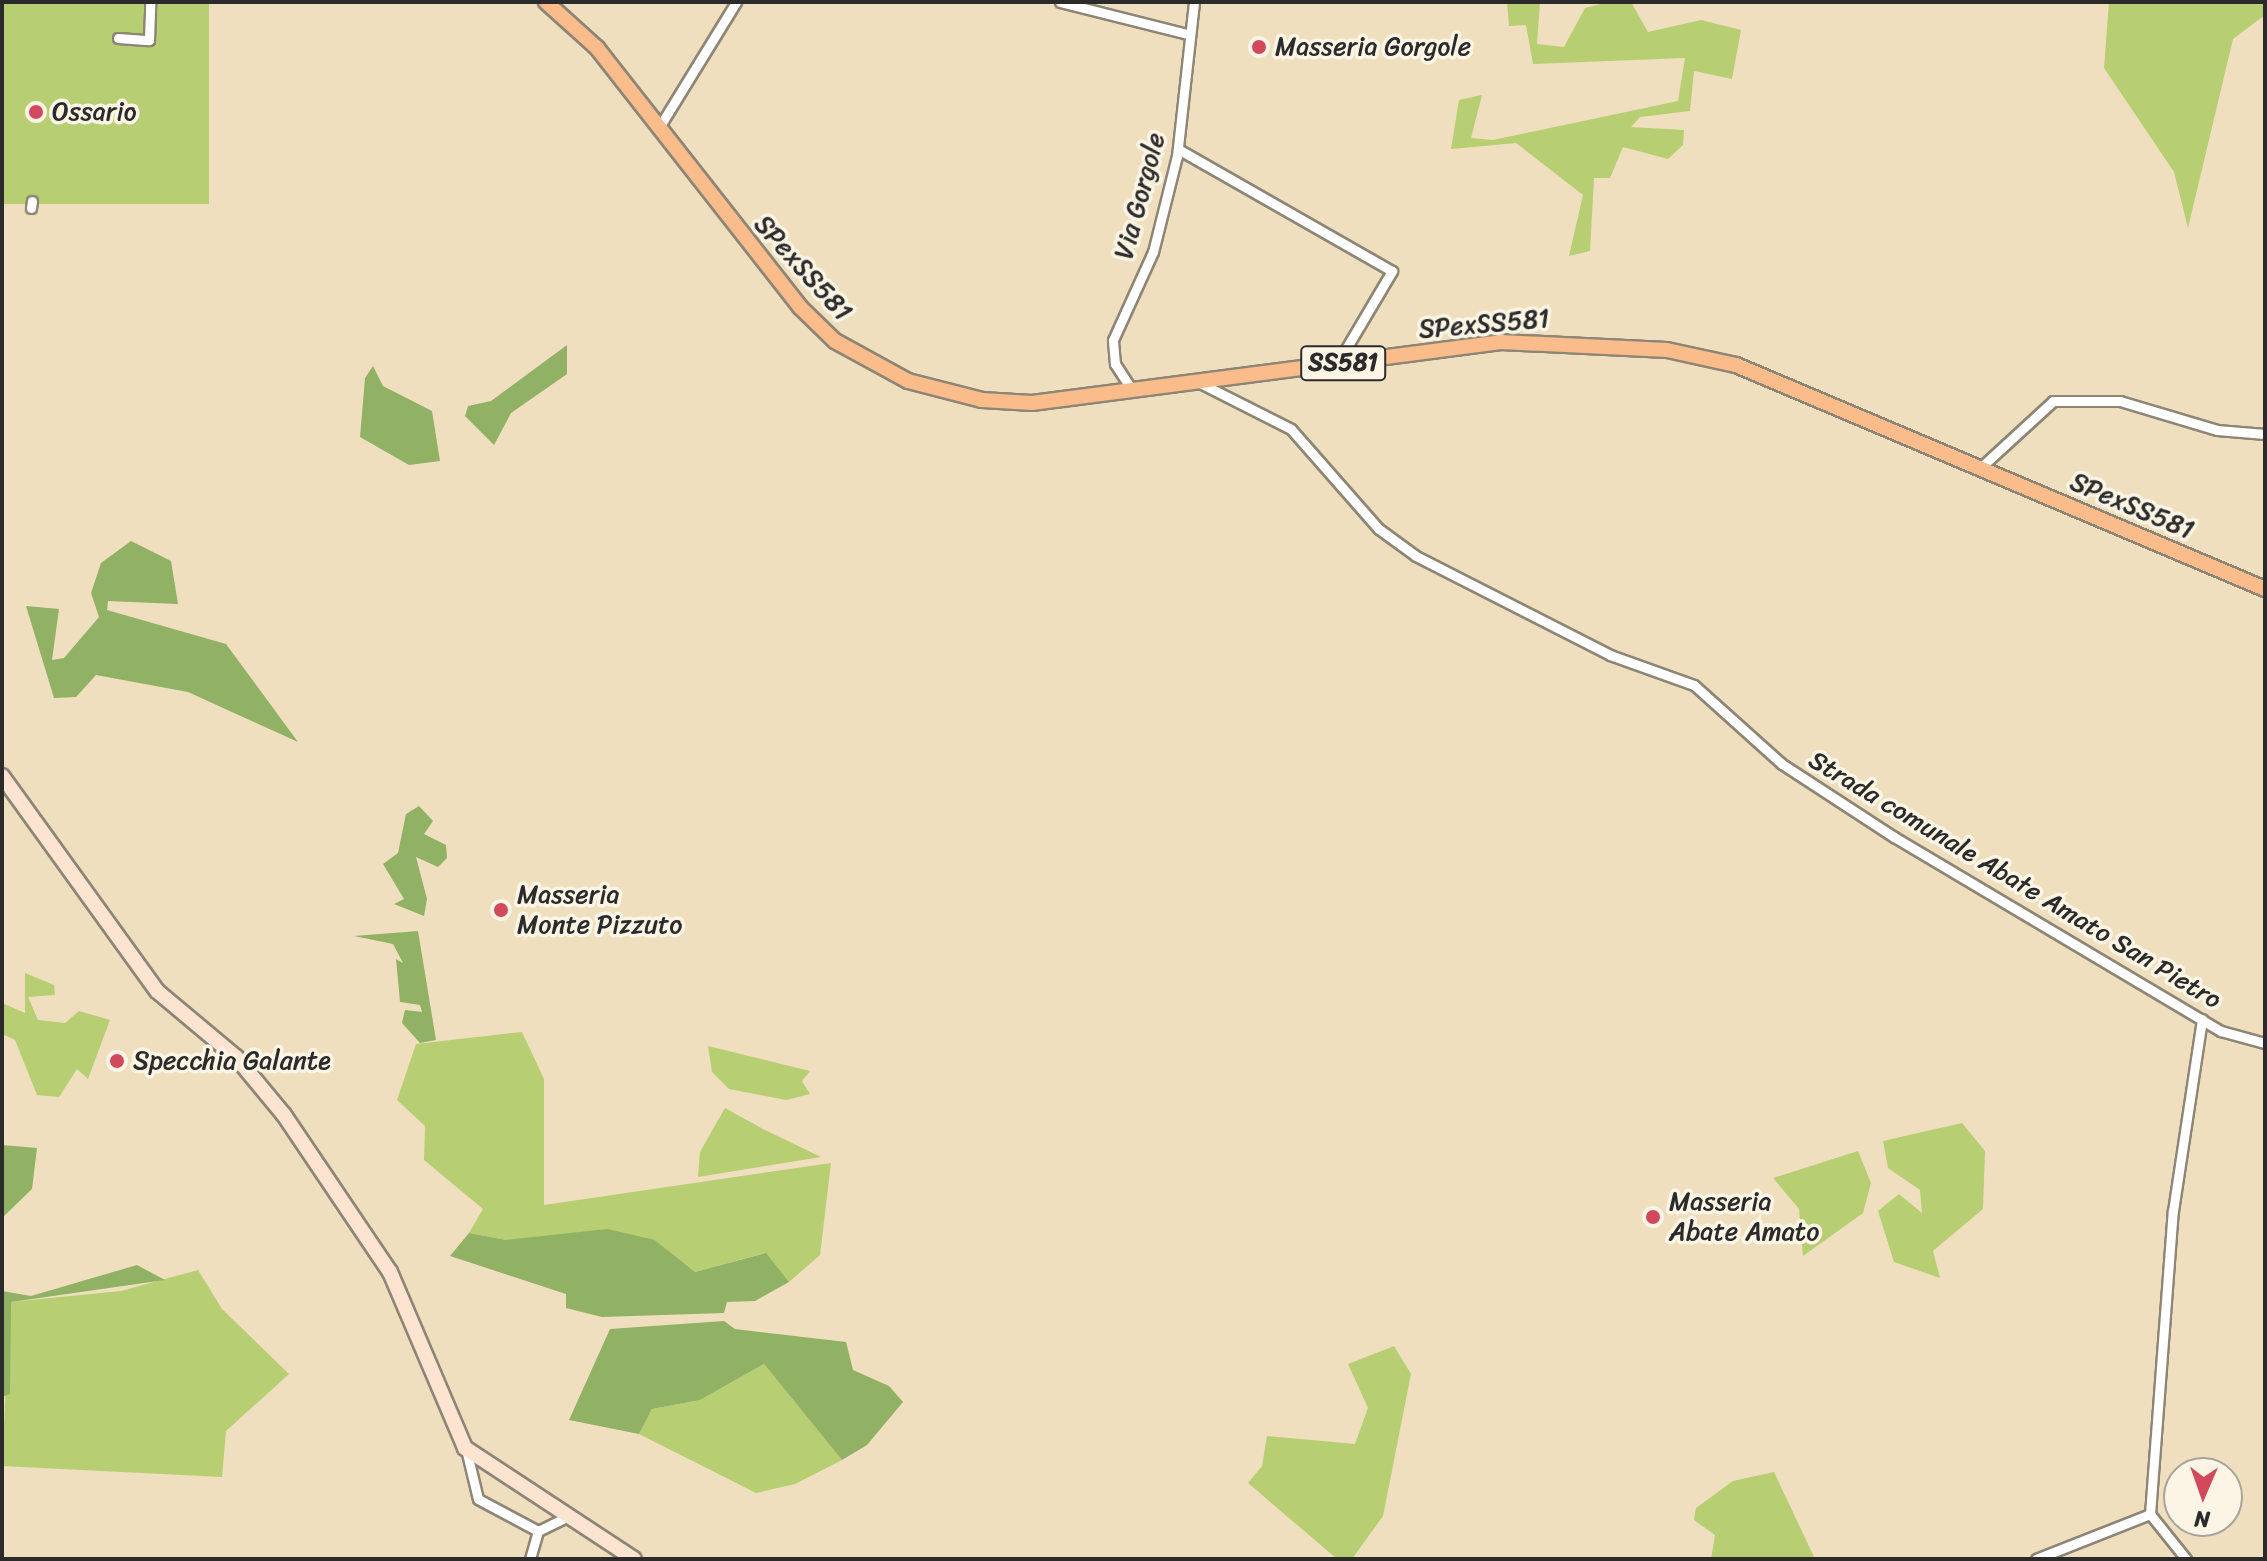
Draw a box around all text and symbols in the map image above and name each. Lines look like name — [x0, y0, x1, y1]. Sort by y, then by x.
place label: Masseria Gorgole — [1275, 31, 1471, 63]
marker: Masseria Gorgole — [1250, 38, 1268, 56]
place label: Ossario — [52, 96, 137, 128]
marker: Ossario — [27, 103, 45, 121]
street label: Via Gorgole — [1108, 130, 1172, 262]
street label: SPexSS581 — [748, 209, 858, 327]
street label: SPexSS581 — [1417, 303, 1551, 345]
road number: SS581 — [1299, 343, 1387, 383]
street label: SPexSS581 — [2066, 466, 2198, 546]
street label: Strada comunale Abate Amato San Pietro — [1802, 743, 2228, 1017]
place label: Masseria Monte Pizzuto — [517, 879, 682, 940]
marker: Masseria Monte Pizzuto — [492, 901, 510, 919]
place label: Specchia Galante — [133, 1045, 330, 1077]
marker: Specchia Galante — [108, 1052, 126, 1070]
place label: Masseria Abate Amato — [1669, 1186, 1820, 1248]
marker: Masseria Abate Amato — [1644, 1208, 1662, 1226]
north arrow — [2163, 1457, 2243, 1537]
text: N — [2194, 1500, 2211, 1539]

